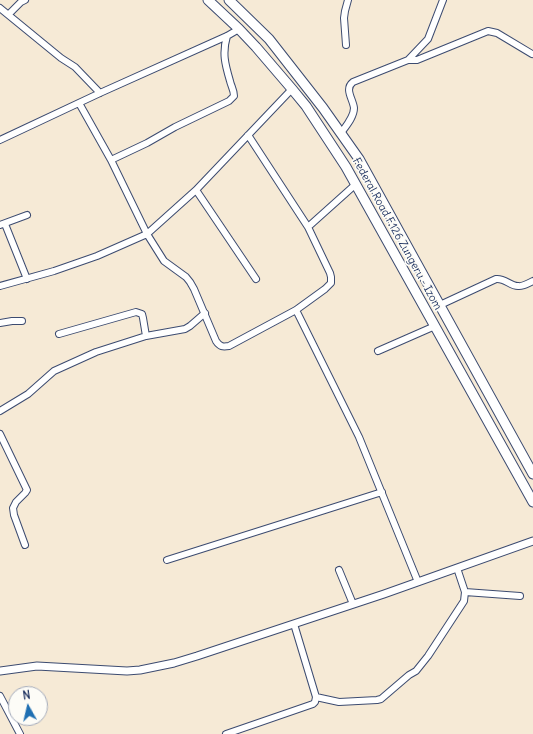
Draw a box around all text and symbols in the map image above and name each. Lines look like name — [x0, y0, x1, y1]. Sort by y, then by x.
street label: Federal Road F.126 Zungeru - Izom — [350, 156, 444, 312]
north arrow — [8, 686, 48, 726]
text: N — [22, 688, 31, 703]

